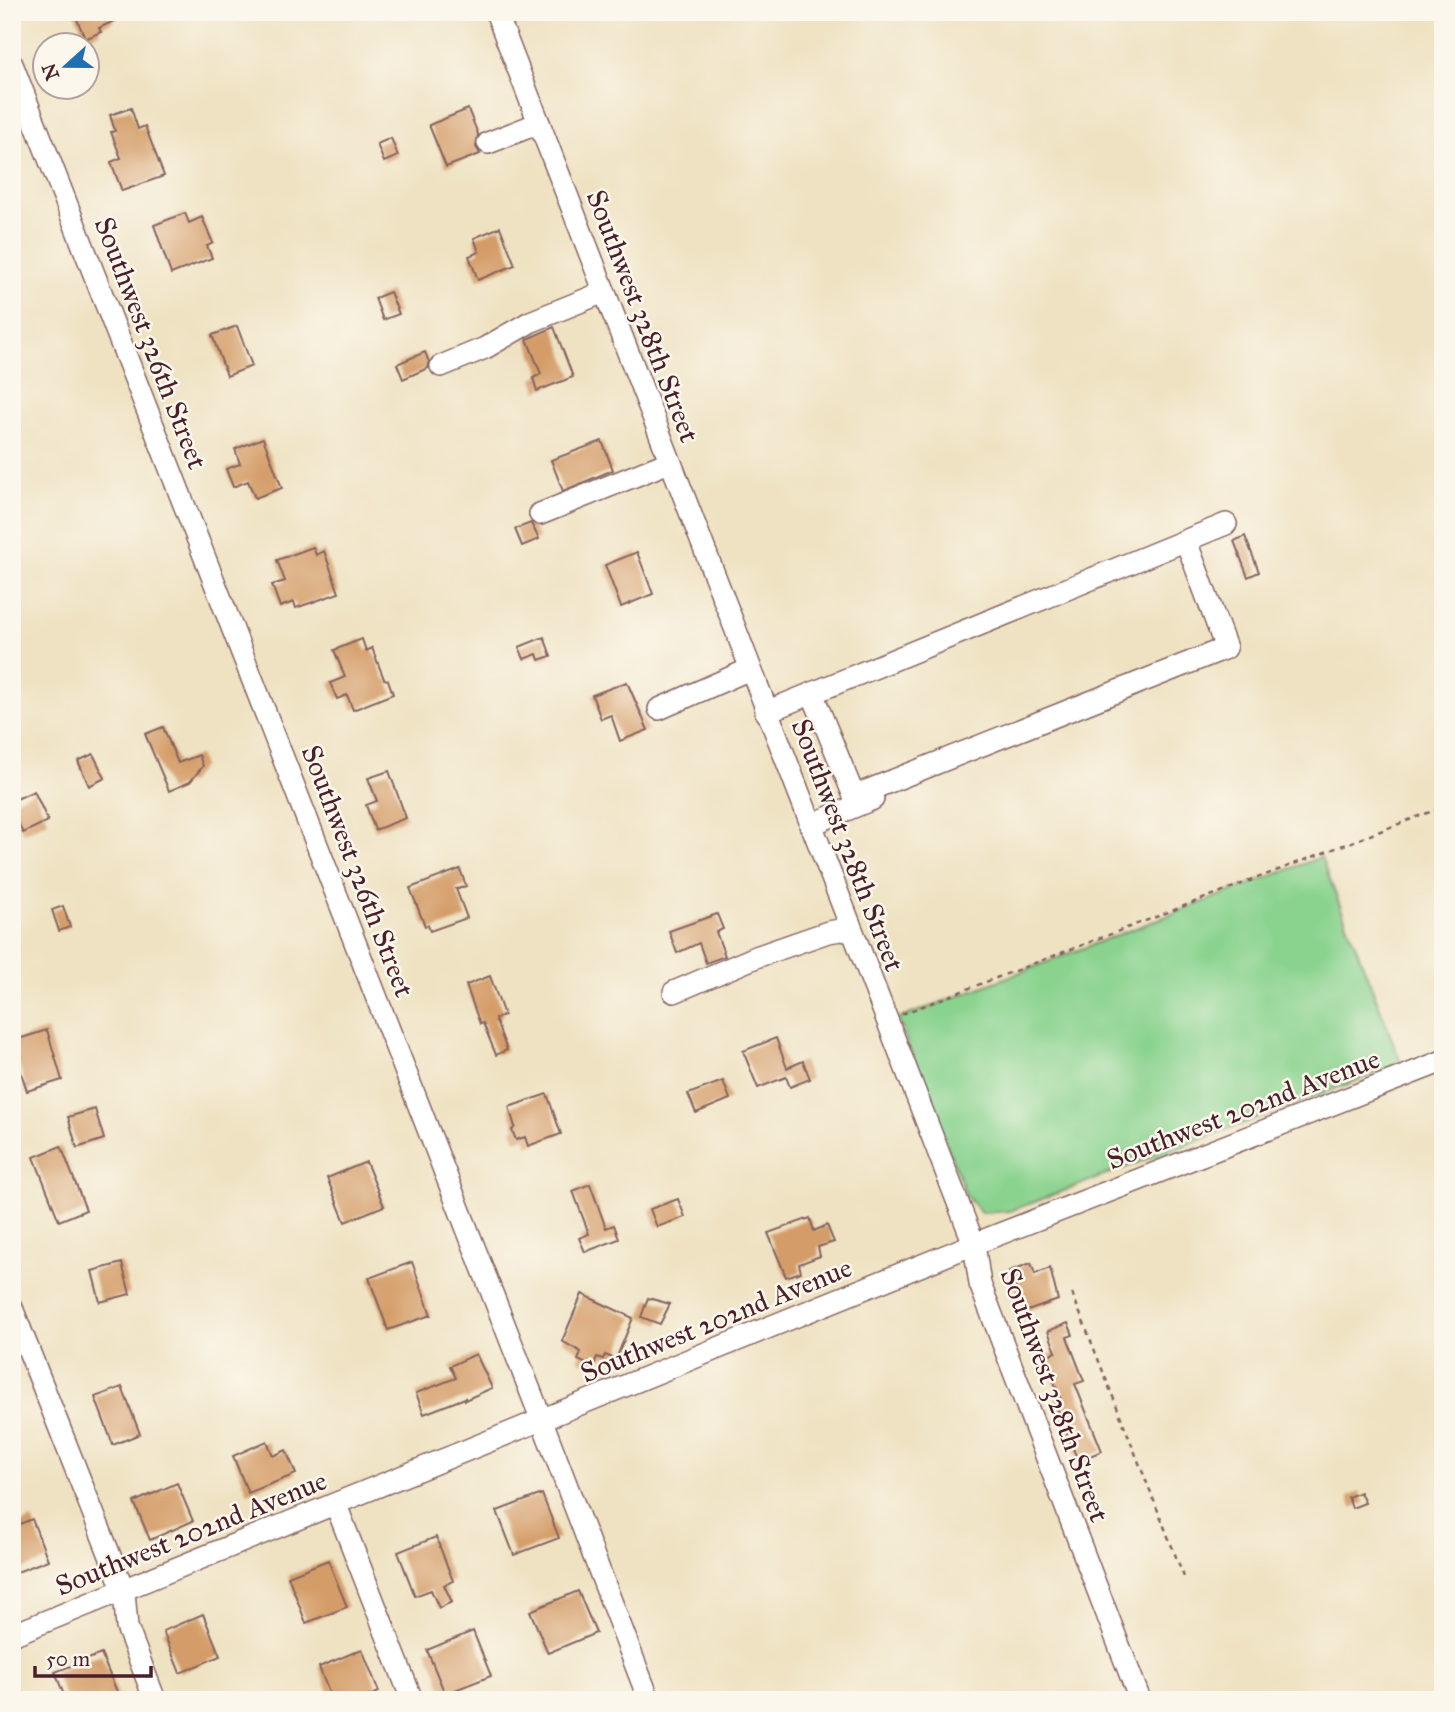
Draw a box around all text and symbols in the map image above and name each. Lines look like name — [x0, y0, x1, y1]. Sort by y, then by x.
north arrow — [32, 32, 102, 102]
text: N — [37, 60, 64, 84]
street label: Southwest 328th Street — [579, 185, 707, 447]
street label: Southwest 326th Street — [87, 212, 215, 474]
street label: Southwest 328th Street — [784, 714, 912, 976]
street label: Southwest 326th Street — [294, 740, 422, 1002]
street label: Southwest 202nd Avenue — [1102, 1041, 1384, 1177]
street label: Southwest 202nd Avenue — [575, 1250, 857, 1390]
street label: Southwest 328th Street — [993, 1263, 1117, 1527]
street label: Southwest 202nd Avenue — [50, 1463, 332, 1603]
scale bar — [35, 1635, 150, 1679]
text: 50 m — [46, 1646, 91, 1672]

